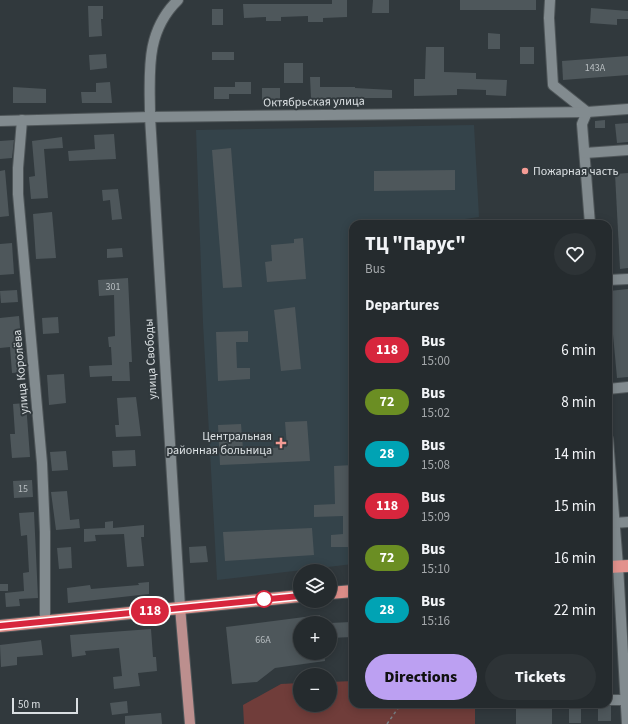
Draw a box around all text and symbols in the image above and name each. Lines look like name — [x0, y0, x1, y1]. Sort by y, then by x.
house number: 143А — [585, 61, 606, 75]
street label: Октябрьская улица — [263, 93, 365, 111]
place label: Пожарная часть — [533, 163, 619, 180]
marker: Пожарная часть — [520, 166, 530, 176]
text: ТЦ "Парус" — [365, 231, 466, 258]
button: heart — [554, 233, 596, 275]
text: Bus — [365, 260, 385, 278]
house number: 301 — [106, 280, 120, 294]
text: Departures — [365, 295, 439, 316]
street label: улица Свободы — [140, 318, 162, 400]
street label: улица Королёва — [9, 329, 33, 415]
text: Bus — [421, 331, 445, 352]
text: 118 — [376, 340, 398, 360]
text: 6 min — [561, 340, 596, 361]
text: 15:00 — [421, 352, 450, 370]
text: Bus — [421, 383, 445, 404]
text: 72 — [380, 392, 394, 412]
text: 8 min — [561, 392, 596, 413]
text: 15:02 — [421, 404, 450, 422]
place label: Центральная районная больница — [166, 428, 272, 459]
text: Bus — [421, 435, 445, 456]
marker: Центральная районная больница — [275, 437, 287, 449]
text: 28 — [380, 444, 394, 464]
text: 14 min — [554, 444, 596, 465]
text: 15:08 — [421, 456, 450, 474]
house number: 15 — [18, 482, 28, 496]
text: Bus — [421, 487, 445, 508]
text: 118 — [376, 496, 398, 516]
text: 15 min — [554, 496, 596, 517]
text: 15:09 — [421, 508, 450, 526]
text: Bus — [421, 539, 445, 560]
text: 72 — [380, 548, 394, 568]
text: 16 min — [554, 548, 596, 569]
text: 15:10 — [421, 560, 450, 578]
map controls — [293, 564, 337, 712]
button: layers — [293, 564, 337, 608]
unlabelled marker — [255, 590, 273, 608]
text: Bus — [421, 591, 445, 612]
line badge: 118 — [127, 598, 173, 624]
text: 28 — [380, 600, 394, 620]
text: 22 min — [554, 600, 596, 621]
text: 118 — [139, 601, 161, 621]
text: 15:16 — [421, 612, 450, 630]
button: + — [293, 616, 337, 660]
house number: 66А — [255, 633, 271, 647]
button: Directions — [365, 654, 477, 700]
button: Tickets — [485, 654, 596, 700]
button: − — [293, 668, 337, 712]
scale bar — [12, 696, 78, 715]
text: 50 m — [18, 697, 40, 712]

